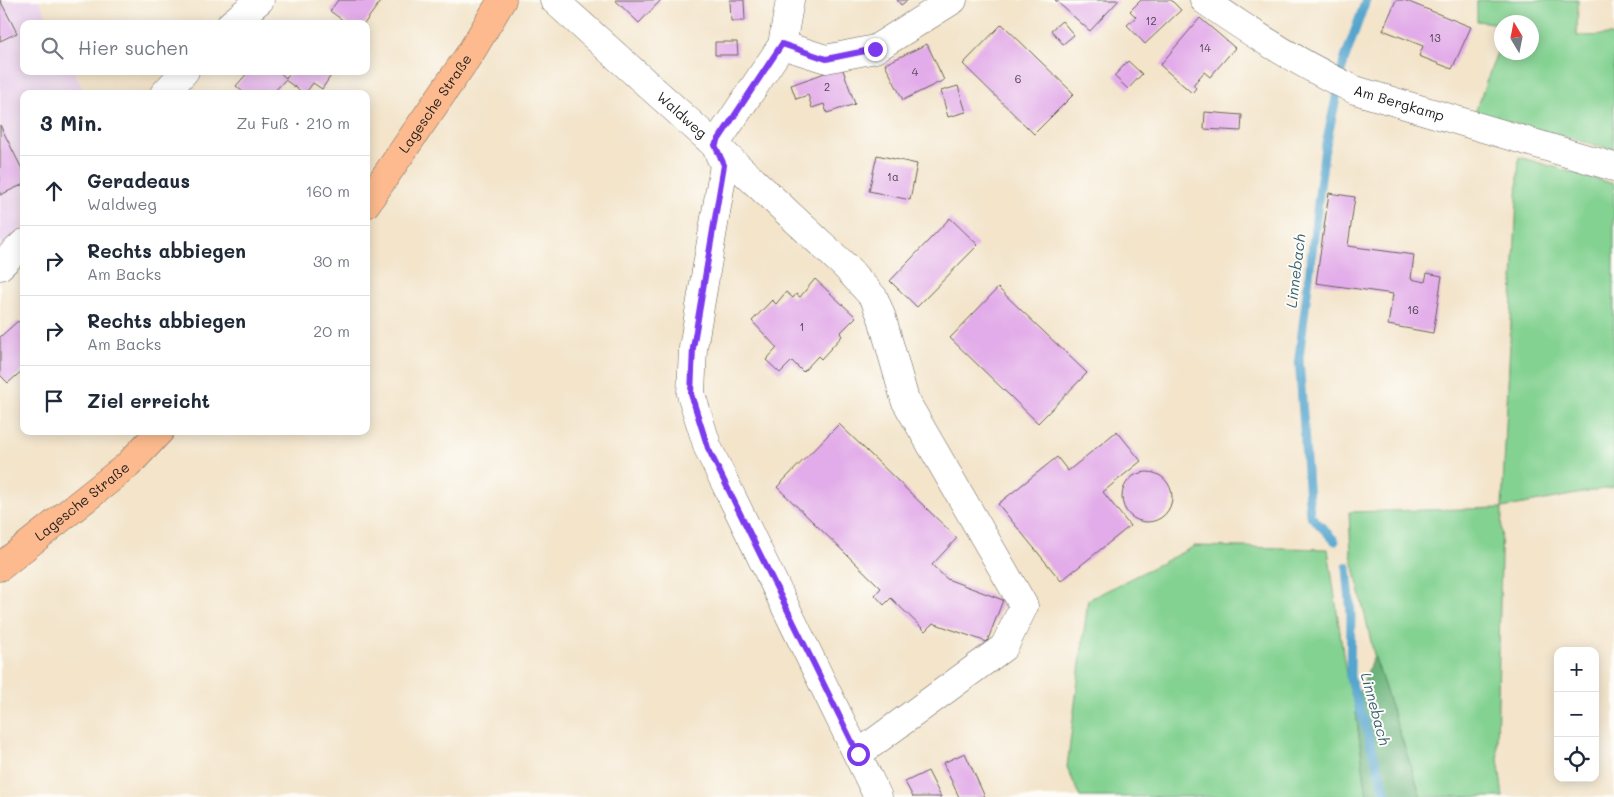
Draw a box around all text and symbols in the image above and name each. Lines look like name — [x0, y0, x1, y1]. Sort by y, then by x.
house number: 12 — [1145, 13, 1157, 28]
north arrow — [1494, 15, 1539, 60]
search box — [20, 20, 370, 75]
house number: 13 — [1429, 30, 1441, 45]
icon: search — [38, 34, 66, 62]
text: Hier suchen — [78, 35, 189, 60]
route end — [864, 38, 887, 61]
house number: 14 — [1199, 40, 1211, 55]
street label: Lagesche Straße — [394, 50, 476, 157]
house number: 4 — [912, 64, 919, 79]
house number: 6 — [1015, 71, 1021, 86]
house number: 2 — [824, 79, 830, 94]
street label: Am Bergkamp — [1352, 80, 1447, 125]
street label: Waldweg — [653, 87, 711, 142]
text: 3 Min. — [40, 109, 103, 136]
text: Zu Fuß · 210 m — [236, 112, 350, 133]
text: Geradeaus — [87, 168, 190, 193]
house number: 1a — [887, 169, 899, 184]
icon: ahead — [40, 177, 68, 205]
text: 160 m — [305, 180, 350, 201]
text: Waldweg — [87, 193, 157, 214]
water label: Linnebach — [1281, 233, 1309, 309]
text: Rechts abbiegen — [87, 238, 246, 263]
icon: right — [40, 247, 68, 275]
text: 30 m — [313, 250, 350, 271]
text: Am Backs — [87, 263, 162, 284]
house number: 16 — [1407, 302, 1419, 317]
text: Rechts abbiegen — [87, 308, 246, 333]
icon: right — [40, 317, 68, 345]
house number: 1 — [800, 319, 804, 334]
text: 20 m — [313, 320, 350, 341]
text: Am Backs — [87, 333, 162, 354]
icon: arrive — [40, 387, 68, 415]
text: Ziel erreicht — [87, 388, 210, 413]
street label: Lagesche Straße — [30, 457, 133, 545]
map controls — [1554, 647, 1599, 782]
button: + — [1554, 647, 1599, 692]
water label: Linnebach — [1357, 670, 1395, 747]
button: − — [1554, 692, 1599, 737]
button: locate — [1554, 737, 1599, 782]
route start — [847, 743, 870, 766]

